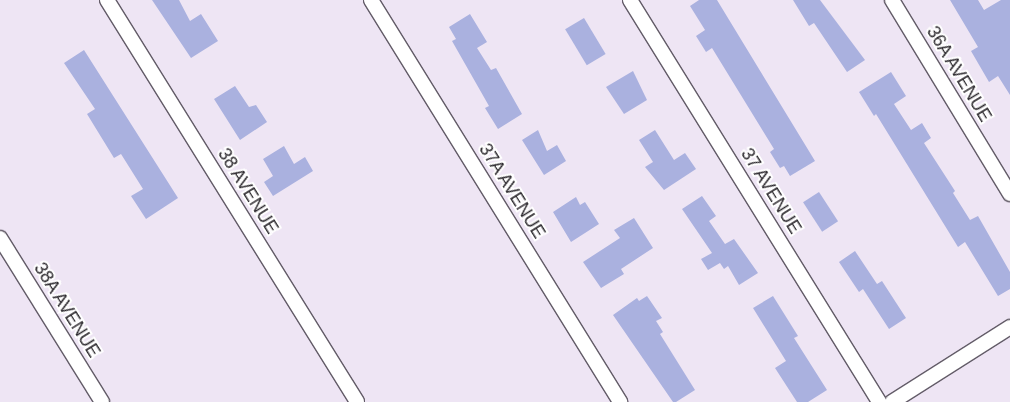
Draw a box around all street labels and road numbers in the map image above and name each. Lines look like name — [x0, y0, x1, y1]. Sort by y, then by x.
street label: 36A AVENUE — [921, 21, 997, 127]
street label: 37A AVENUE — [474, 139, 550, 243]
street label: 38 AVENUE — [213, 144, 283, 238]
street label: 37 AVENUE — [736, 144, 806, 238]
street label: 38A AVENUE — [29, 258, 105, 362]

